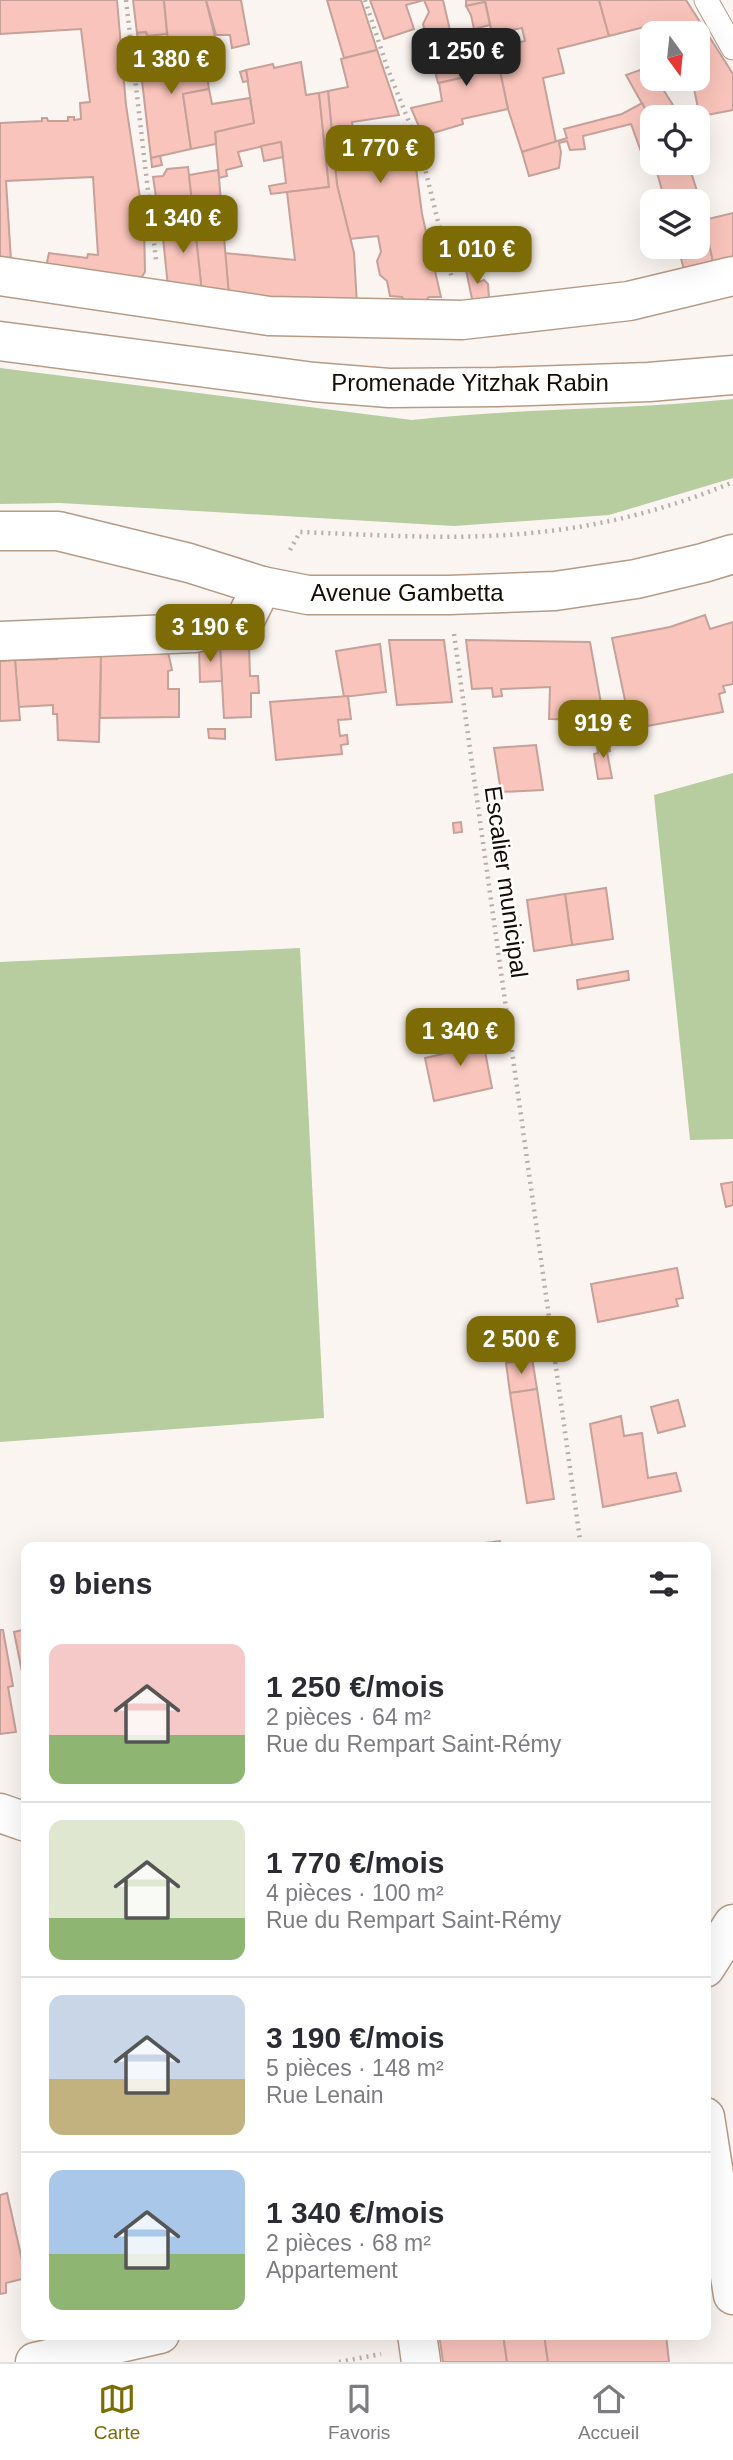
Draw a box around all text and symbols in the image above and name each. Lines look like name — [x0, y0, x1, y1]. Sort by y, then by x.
north arrow — [640, 21, 710, 91]
map controls — [640, 21, 710, 259]
pin: 1 250 € — [401, 28, 531, 88]
pin: 1 380 € — [106, 36, 236, 96]
text: 1 250 € — [428, 38, 504, 64]
text: 1 380 € — [133, 46, 209, 72]
button: locate — [640, 105, 710, 175]
pin: 1 770 € — [315, 125, 445, 185]
text: 1 770 € — [342, 135, 418, 161]
button: layers — [640, 189, 710, 259]
pin: 1 340 € — [118, 196, 248, 255]
text: 1 340 € — [145, 205, 221, 231]
pin: 1 010 € — [412, 226, 542, 286]
text: 1 010 € — [439, 236, 515, 262]
street label: Promenade Yitzhak Rabin — [331, 369, 609, 396]
street label: Avenue Gambetta — [310, 579, 504, 606]
pin: 3 190 € — [145, 604, 275, 664]
text: 3 190 € — [172, 614, 248, 640]
pin: 919 € — [554, 700, 652, 760]
text: 919 € — [574, 710, 632, 736]
street label: Escalier municipal — [480, 784, 533, 980]
pin: 1 340 € — [395, 1009, 525, 1068]
text: 1 340 € — [422, 1018, 498, 1044]
pin: 2 500 € — [456, 1316, 586, 1376]
text: 2 500 € — [483, 1326, 559, 1352]
icon: filters — [645, 1565, 683, 1603]
text: 9 biens — [49, 1567, 152, 1600]
text: 1 250 €/mois — [266, 1670, 444, 1703]
icon: home — [105, 1672, 189, 1756]
text: 2 pièces · 64 m² — [266, 1704, 431, 1730]
text: Rue du Rempart Saint-Rémy — [266, 1731, 561, 1757]
text: 1 770 €/mois — [266, 1846, 444, 1879]
icon: home — [105, 1848, 189, 1932]
text: 4 pièces · 100 m² — [266, 1880, 444, 1906]
text: Rue du Rempart Saint-Rémy — [266, 1907, 561, 1933]
text: 3 190 €/mois — [266, 2021, 444, 2054]
icon: home — [105, 2023, 189, 2107]
text: 5 pièces · 148 m² — [266, 2055, 444, 2081]
text: Rue Lenain — [266, 2082, 384, 2108]
text: 1 340 €/mois — [266, 2196, 444, 2229]
icon: home — [105, 2198, 189, 2282]
text: 2 pièces · 68 m² — [266, 2230, 431, 2256]
text: Appartement — [266, 2257, 398, 2283]
tab: Carte — [94, 2380, 140, 2444]
tab: Favoris — [328, 2380, 390, 2444]
tab: Accueil — [578, 2380, 639, 2444]

